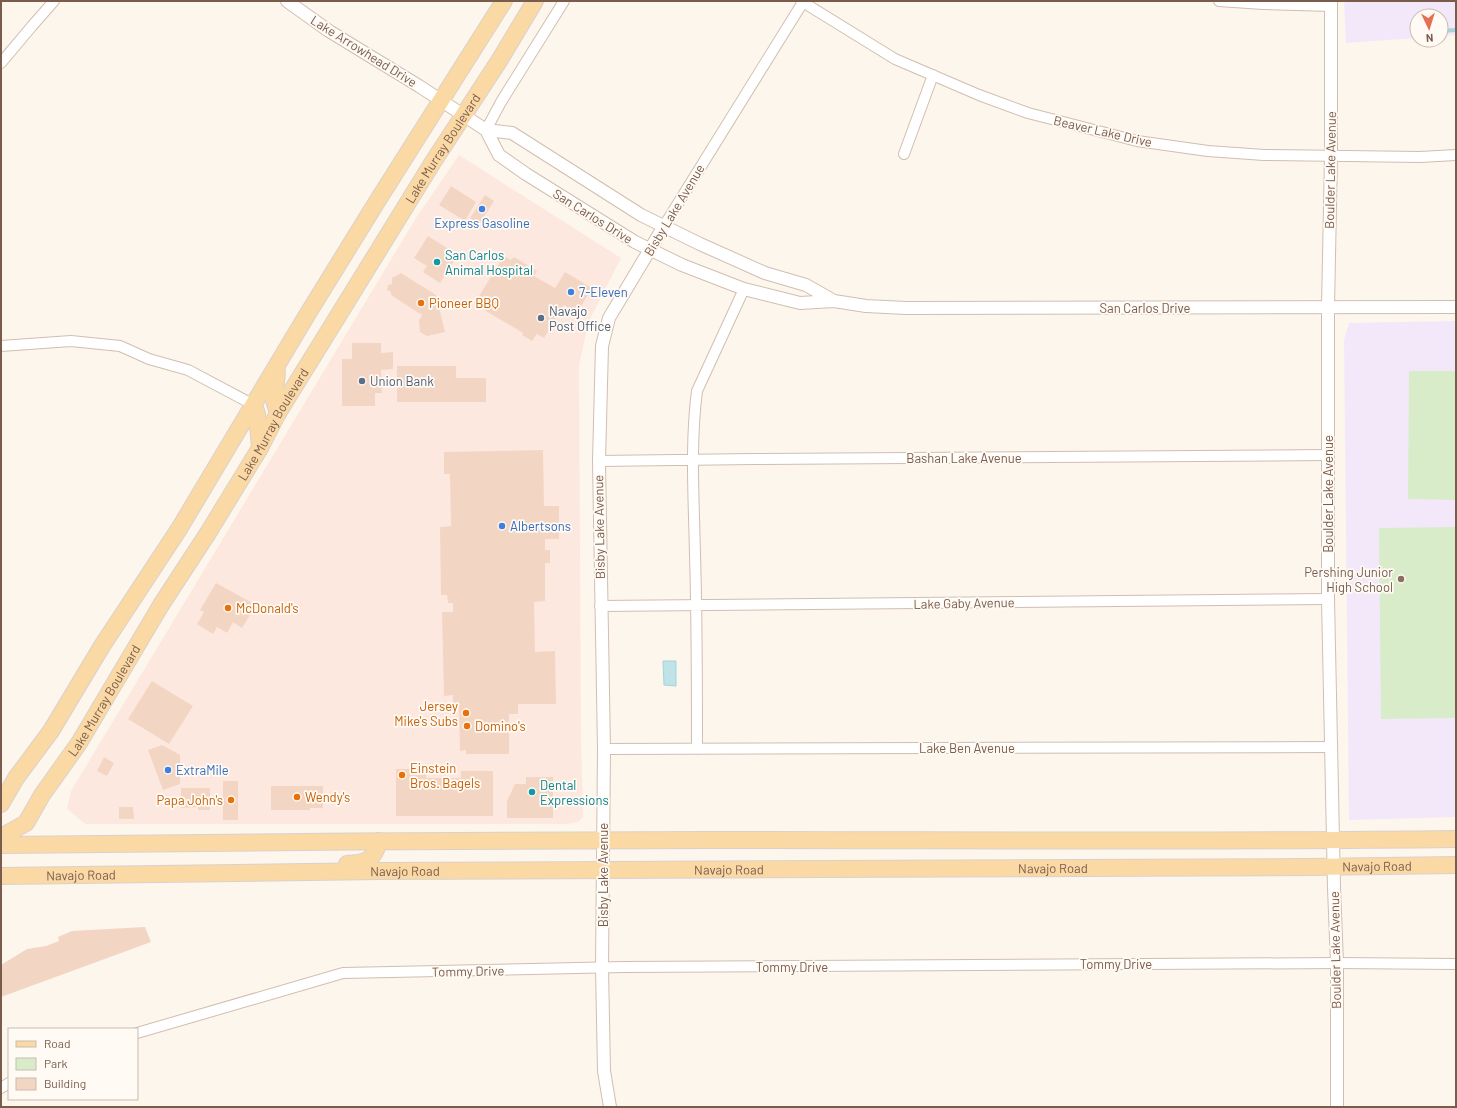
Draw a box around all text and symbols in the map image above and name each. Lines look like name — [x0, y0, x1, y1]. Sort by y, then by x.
north arrow — [1409, 8, 1449, 48]
street label: Lake Arrowhead Drive — [308, 12, 420, 90]
text: N — [1426, 32, 1434, 45]
street label: Lake Murray Boulevard — [402, 90, 484, 206]
street label: Boulder Lake Avenue — [1321, 111, 1339, 229]
street label: Beaver Lake Drive — [1052, 112, 1154, 150]
street label: Bisby Lake Avenue — [640, 161, 708, 259]
street label: San Carlos Drive — [550, 185, 636, 247]
marker: Express Gasoline — [477, 204, 487, 214]
place label: Express Gasoline — [434, 215, 530, 231]
place label: San Carlos Animal Hospital — [445, 247, 533, 278]
marker: San Carlos Animal Hospital — [432, 257, 442, 267]
place label: 7-Eleven — [579, 284, 628, 300]
marker: 7-Eleven — [566, 287, 576, 297]
place label: Pioneer BBQ — [429, 295, 499, 311]
marker: Pioneer BBQ — [416, 298, 426, 308]
street label: San Carlos Drive — [1100, 300, 1191, 316]
place label: Navajo Post Office — [549, 303, 611, 334]
marker: Navajo Post Office — [536, 313, 546, 323]
street label: Lake Murray Boulevard — [234, 365, 312, 483]
place label: Union Bank — [370, 373, 434, 389]
marker: Union Bank — [357, 376, 367, 386]
street label: Boulder Lake Avenue — [1320, 435, 1336, 553]
street label: Bashan Lake Avenue — [906, 450, 1022, 466]
street label: Bisby Lake Avenue — [590, 475, 608, 579]
place label: Albertsons — [510, 518, 571, 534]
marker: Albertsons — [497, 521, 507, 531]
place label: Pershing Junior High School — [1304, 564, 1393, 595]
marker: Pershing Junior High School — [1396, 574, 1406, 584]
street label: Lake Gaby Avenue — [913, 594, 1015, 612]
place label: McDonald's — [236, 600, 299, 616]
marker: McDonald's — [223, 603, 233, 613]
street label: Lake Murray Boulevard — [64, 642, 144, 759]
place label: Jersey Mike's Subs — [394, 698, 458, 729]
marker: Jersey Mike's Subs — [461, 708, 471, 718]
place label: Domino's — [475, 718, 526, 734]
marker: Domino's — [462, 721, 472, 731]
street label: Lake Ben Avenue — [919, 740, 1015, 756]
place label: Einstein Bros. Bagels — [410, 760, 480, 791]
place label: ExtraMile — [176, 762, 229, 778]
marker: ExtraMile — [163, 765, 173, 775]
marker: Einstein Bros. Bagels — [397, 770, 407, 780]
place label: Dental Expressions — [540, 777, 609, 808]
marker: Dental Expressions — [527, 787, 537, 797]
place label: Wendy's — [305, 789, 350, 805]
place label: Papa John's — [156, 792, 223, 808]
marker: Wendy's — [292, 792, 302, 802]
marker: Papa John's — [226, 795, 236, 805]
street label: Bisby Lake Avenue — [595, 823, 611, 927]
street label: Navajo Road — [1342, 858, 1412, 875]
street label: Navajo Road — [1018, 860, 1088, 876]
street label: Navajo Road — [694, 861, 764, 878]
street label: Navajo Road — [370, 863, 440, 879]
street label: Navajo Road — [46, 866, 116, 883]
street label: Boulder Lake Avenue — [1326, 891, 1344, 1009]
street label: Tommy Drive — [1080, 956, 1152, 972]
street label: Tommy Drive — [756, 959, 828, 975]
street label: Tommy Drive — [432, 962, 504, 980]
legend — [8, 1028, 138, 1100]
text: Road — [44, 1036, 71, 1050]
text: Park — [44, 1056, 68, 1070]
text: Building — [44, 1076, 86, 1090]

